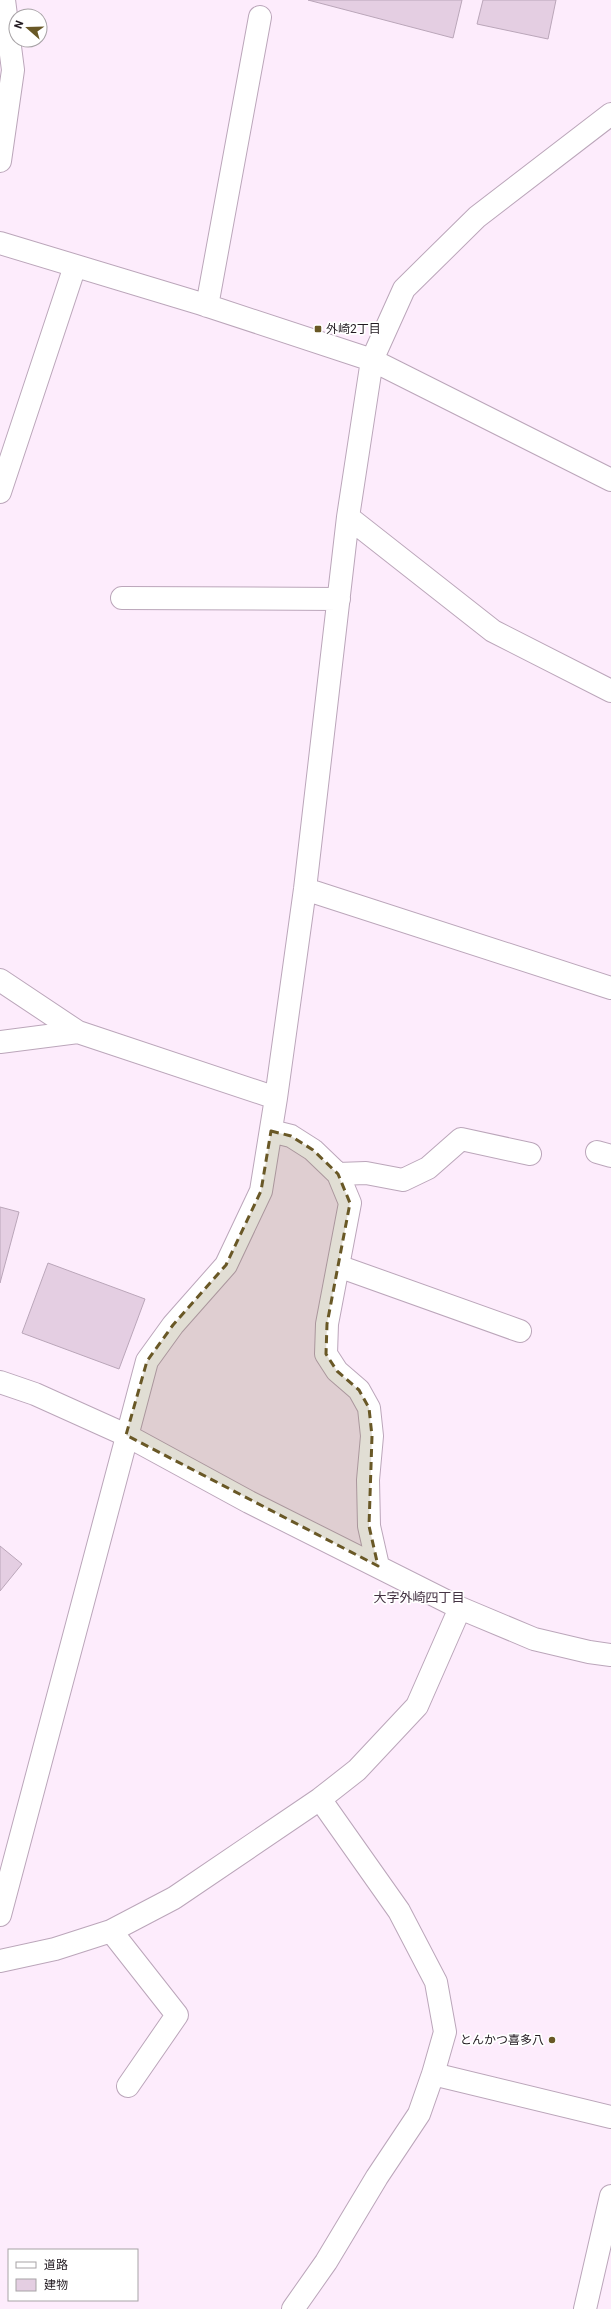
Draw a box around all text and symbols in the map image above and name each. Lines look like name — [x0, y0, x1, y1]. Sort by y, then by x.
north arrow — [8, 8, 48, 48]
text: N — [12, 19, 27, 31]
place label: 外崎2丁目 — [326, 322, 381, 336]
marker: 外崎2丁目 — [313, 324, 323, 334]
district label: 大字外崎四丁目 — [373, 1590, 465, 1605]
place label: とんかつ喜多八 — [460, 2033, 544, 2047]
marker: とんかつ喜多八 — [547, 2035, 557, 2045]
legend — [8, 2249, 138, 2301]
text: 道路 — [44, 2258, 68, 2272]
text: 建物 — [44, 2278, 68, 2292]

